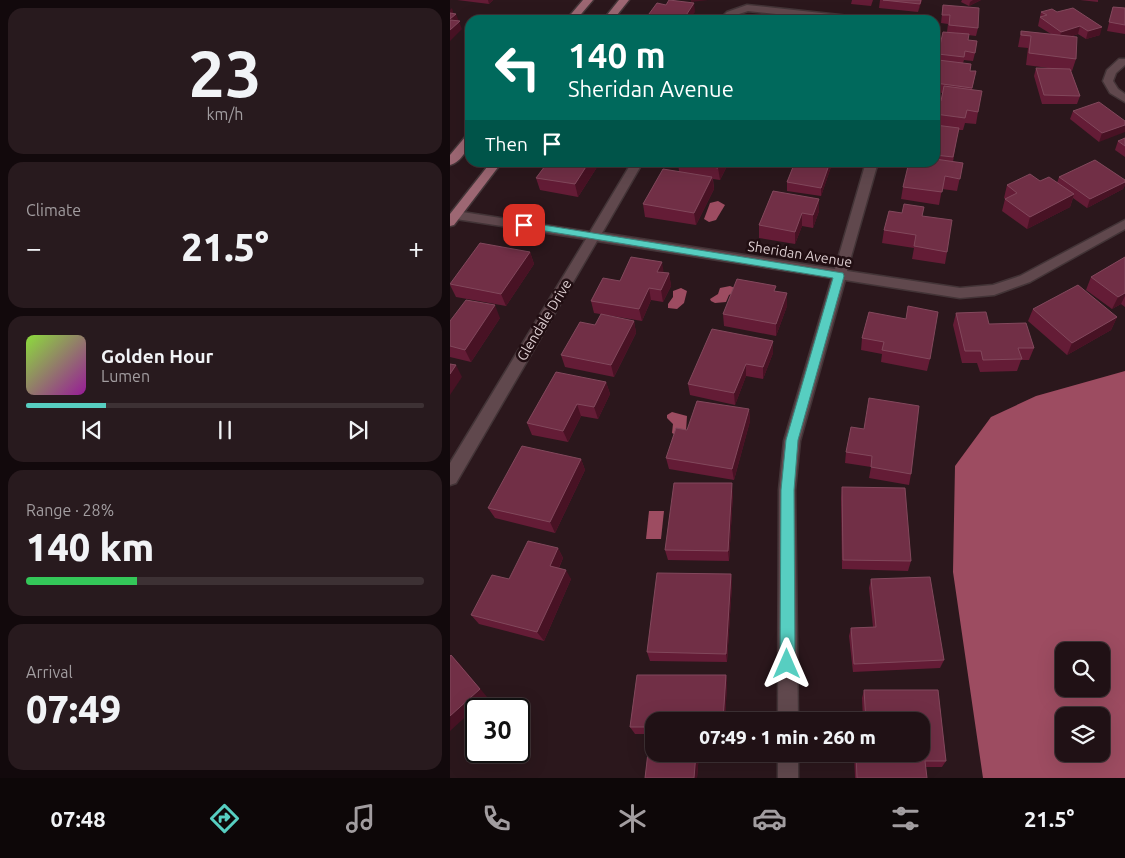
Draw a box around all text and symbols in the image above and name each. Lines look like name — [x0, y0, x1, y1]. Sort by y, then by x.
icon: left — [485, 35, 550, 100]
text: 140 m — [568, 35, 666, 75]
text: 23 — [188, 36, 262, 109]
text: Sheridan Avenue — [568, 76, 734, 101]
text: km/h — [207, 105, 243, 123]
icon: arrive — [538, 130, 566, 158]
text: Then — [485, 133, 528, 155]
text: Climate — [26, 201, 81, 219]
pin — [503, 204, 545, 246]
icon: arrive — [510, 211, 538, 239]
text: 21.5° — [181, 226, 269, 268]
text: − — [26, 232, 42, 263]
text: + — [408, 232, 424, 263]
street label: Sheridan Avenue — [747, 238, 853, 270]
street label: Glendale Drive — [514, 277, 574, 363]
text: Golden Hour — [101, 345, 213, 367]
text: Lumen — [101, 367, 150, 385]
icon: previous — [78, 416, 106, 444]
icon: pause — [211, 416, 239, 444]
icon: next — [344, 416, 372, 444]
text: Range · 28% — [26, 501, 114, 519]
text: 140 km — [26, 526, 154, 568]
position arrow — [760, 637, 812, 689]
map controls — [1055, 642, 1110, 762]
button: search — [1055, 642, 1110, 697]
text: Arrival — [26, 663, 73, 681]
text: 07:49 — [26, 688, 121, 730]
speed limit sign: 30 — [465, 698, 530, 763]
button: layers — [1055, 707, 1110, 762]
text: 07:49 · 1 min · 260 m — [699, 726, 876, 748]
icon: directions — [207, 801, 242, 836]
icon: music — [343, 801, 378, 836]
icon: phone — [479, 801, 514, 836]
icon: climate — [615, 801, 650, 836]
icon: car — [752, 801, 787, 836]
icon: filters — [888, 801, 923, 836]
text: 07:48 — [51, 806, 106, 831]
text: 21.5° — [1024, 806, 1074, 831]

